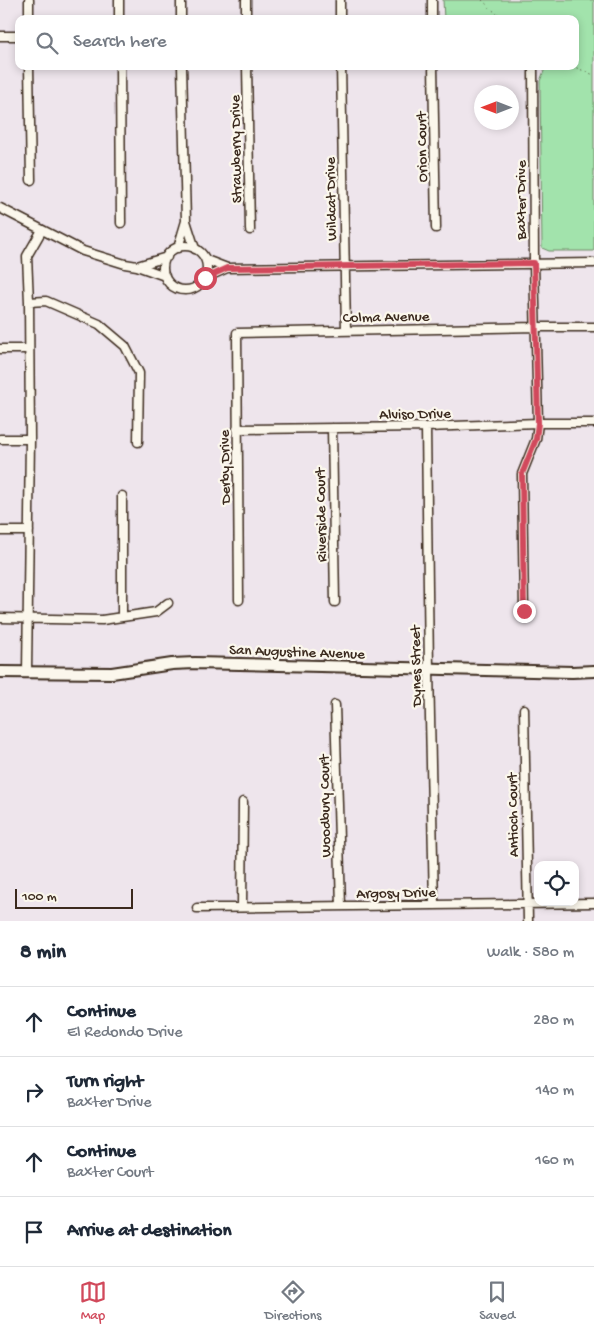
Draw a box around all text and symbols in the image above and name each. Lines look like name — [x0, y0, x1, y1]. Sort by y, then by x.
search box — [15, 15, 579, 70]
icon: search — [33, 29, 61, 57]
text: Search here — [73, 31, 167, 54]
north arrow — [474, 85, 519, 130]
street label: Strawberry Drive — [227, 94, 247, 203]
street label: Orion Court — [413, 110, 433, 182]
street label: Wildcat Drive — [322, 157, 342, 241]
street label: Baxter Drive — [513, 160, 531, 241]
route start — [194, 267, 217, 290]
street label: Colma Avenue — [342, 308, 430, 328]
street label: Alviso Drive — [379, 405, 451, 425]
street label: Derby Drive — [216, 429, 236, 505]
street label: Riverside Court — [312, 466, 332, 562]
route end — [513, 600, 536, 623]
street label: Dynes Street — [407, 623, 427, 708]
street label: San Augustine Avenue — [229, 642, 365, 664]
street label: Woodbury Court — [316, 753, 336, 857]
street label: Antioch Court — [504, 771, 524, 857]
map controls — [534, 861, 579, 906]
button: locate — [534, 861, 579, 906]
street label: Argosy Drive — [356, 884, 436, 904]
scale bar — [15, 886, 132, 909]
text: 100 m — [22, 889, 57, 906]
text: 8 min — [20, 941, 66, 966]
text: Walk · 580 m — [487, 944, 574, 963]
text: Continue — [67, 1001, 136, 1024]
icon: ahead — [20, 1008, 48, 1036]
text: 280 m — [533, 1012, 574, 1031]
text: El Redondo Drive — [67, 1024, 183, 1043]
text: Turn right — [67, 1071, 143, 1094]
icon: right — [20, 1078, 48, 1106]
text: 140 m — [536, 1082, 574, 1101]
text: Baxter Drive — [67, 1094, 152, 1113]
text: Continue — [67, 1141, 136, 1164]
icon: ahead — [20, 1148, 48, 1176]
text: 160 m — [535, 1152, 574, 1171]
text: Baxter Court — [67, 1164, 153, 1183]
icon: arrive — [20, 1218, 48, 1246]
text: Arrive at destination — [67, 1220, 231, 1243]
tab: Map — [79, 1278, 107, 1325]
tab: Directions — [265, 1278, 322, 1325]
tab: Saved — [479, 1278, 515, 1325]

